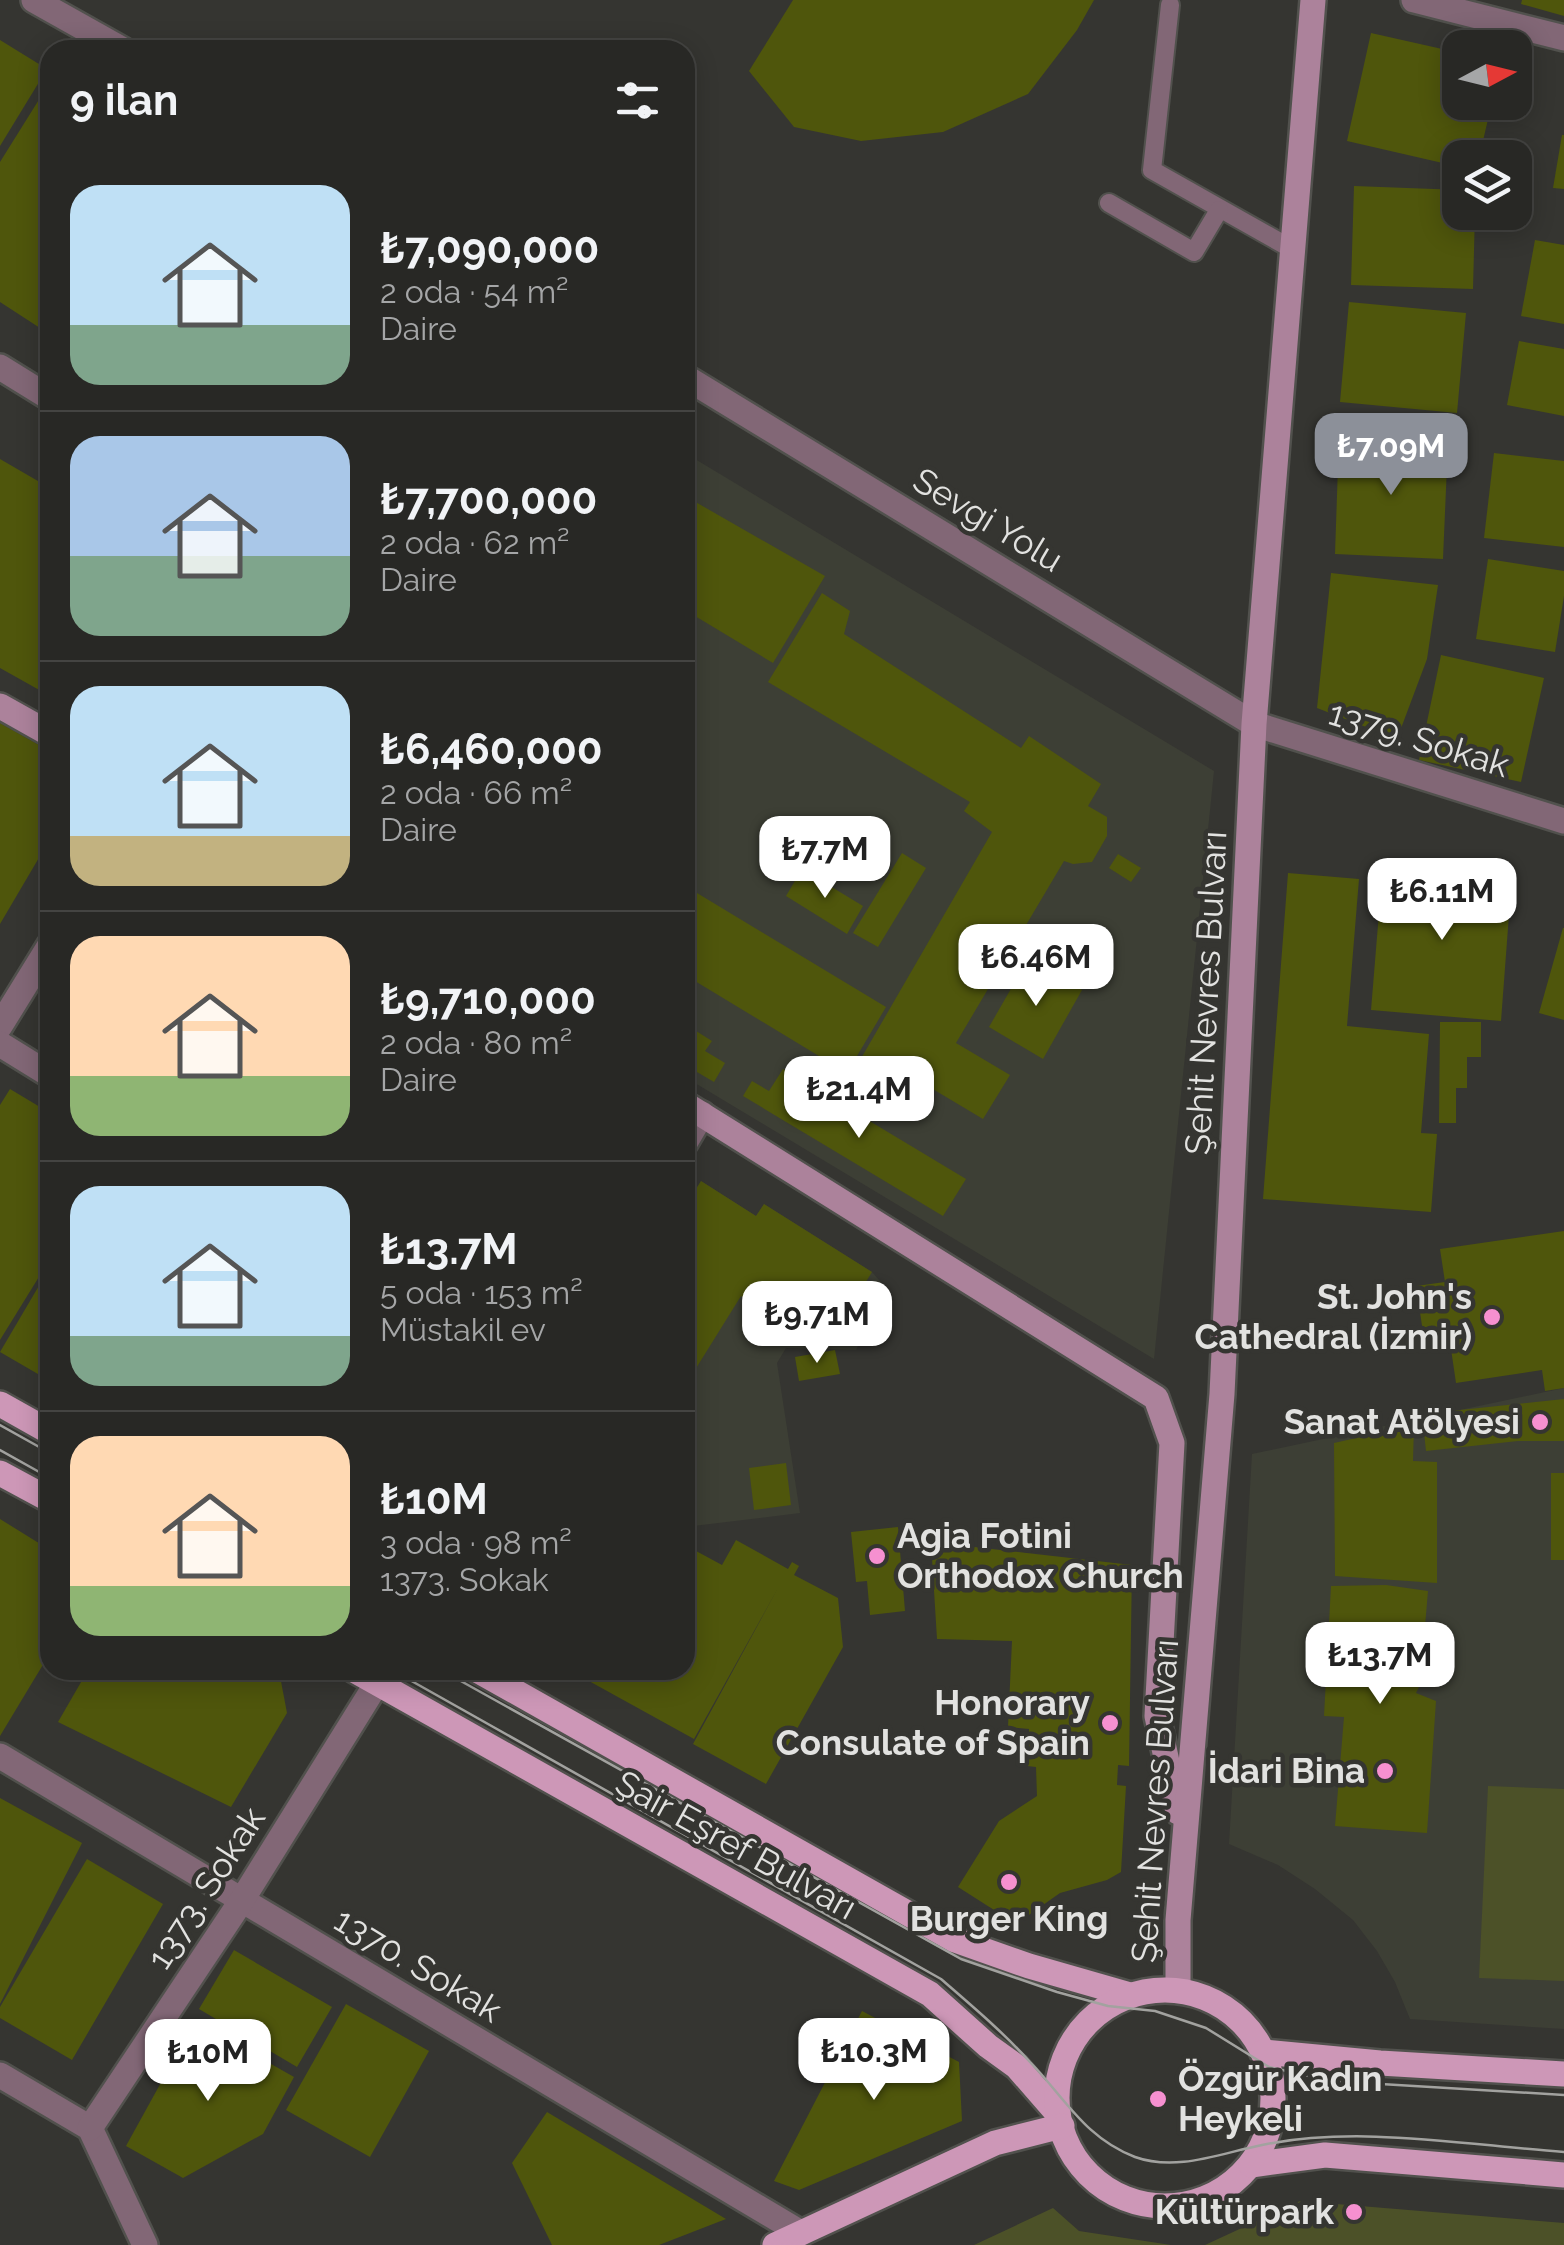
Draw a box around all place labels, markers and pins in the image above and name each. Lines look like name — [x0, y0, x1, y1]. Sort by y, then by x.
pin: ₺7.09M — [1310, 413, 1472, 498]
pin: ₺7.7M — [755, 816, 895, 901]
pin: ₺6.11M — [1361, 858, 1523, 943]
pin: ₺6.46M — [955, 924, 1117, 1009]
pin: ₺21.4M — [778, 1056, 940, 1141]
place label: St. John's Cathedral (İzmir) — [1195, 1276, 1472, 1357]
pin: ₺9.71M — [736, 1281, 898, 1366]
marker: St. John's Cathedral (İzmir) — [1481, 1306, 1503, 1328]
place label: Sanat Atölyesi — [1284, 1401, 1520, 1442]
marker: Sanat Atölyesi — [1529, 1411, 1551, 1433]
place label: Agia Fotini Orthodox Church — [897, 1515, 1184, 1596]
marker: Agia Fotini Orthodox Church — [866, 1545, 888, 1567]
pin: ₺13.7M — [1299, 1622, 1461, 1707]
place label: Honorary Consulate of Spain — [776, 1682, 1090, 1763]
marker: Honorary Consulate of Spain — [1099, 1712, 1121, 1734]
place label: İdari Bina — [1208, 1750, 1365, 1791]
marker: İdari Bina — [1374, 1760, 1396, 1782]
marker: Burger King — [998, 1871, 1020, 1893]
place label: Burger King — [910, 1898, 1108, 1939]
pin: ₺10.3M — [793, 2018, 955, 2103]
pin: ₺10M — [149, 2019, 267, 2104]
place label: Özgür Kadın Heykeli — [1178, 2058, 1382, 2139]
marker: Özgür Kadın Heykeli — [1147, 2088, 1169, 2110]
place label: Kültürpark — [1155, 2191, 1334, 2232]
marker: Kültürpark — [1343, 2201, 1365, 2223]

